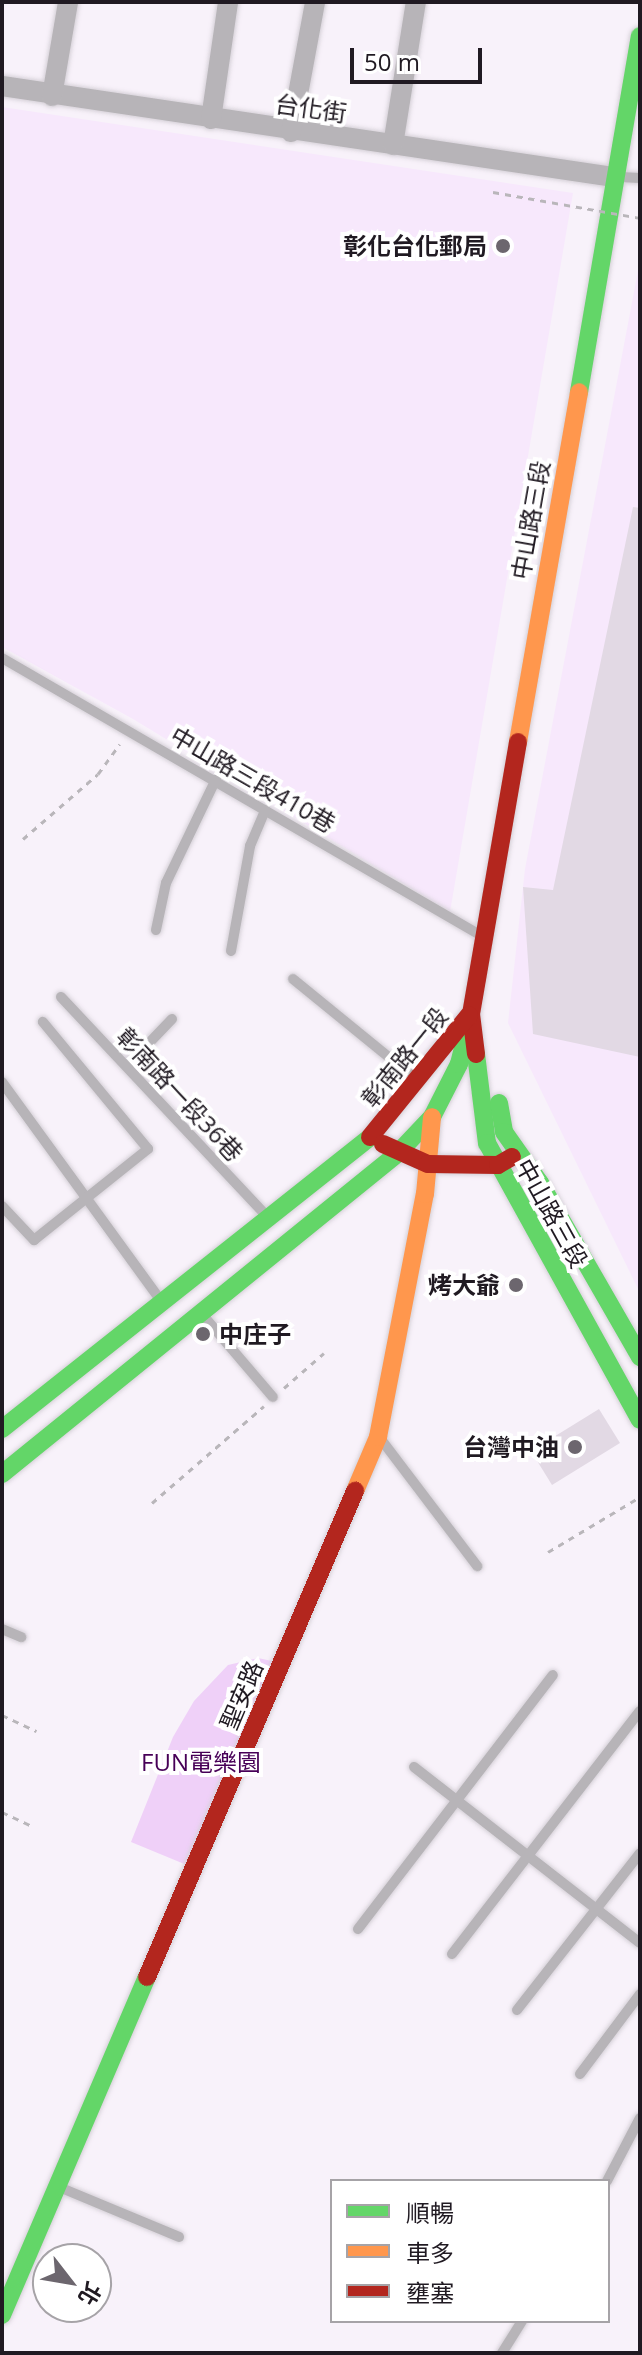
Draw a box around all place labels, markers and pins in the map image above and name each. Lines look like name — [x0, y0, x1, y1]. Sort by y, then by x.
place label: 彰化台化郵局 — [343, 232, 487, 260]
marker: 彰化台化郵局 — [494, 237, 512, 255]
place label: 烤大爺 — [428, 1271, 500, 1299]
marker: 烤大爺 — [507, 1276, 525, 1294]
place label: 中庄子 — [219, 1320, 291, 1348]
marker: 中庄子 — [194, 1325, 212, 1343]
place label: 台灣中油 — [463, 1433, 559, 1461]
marker: 台灣中油 — [566, 1438, 584, 1456]

